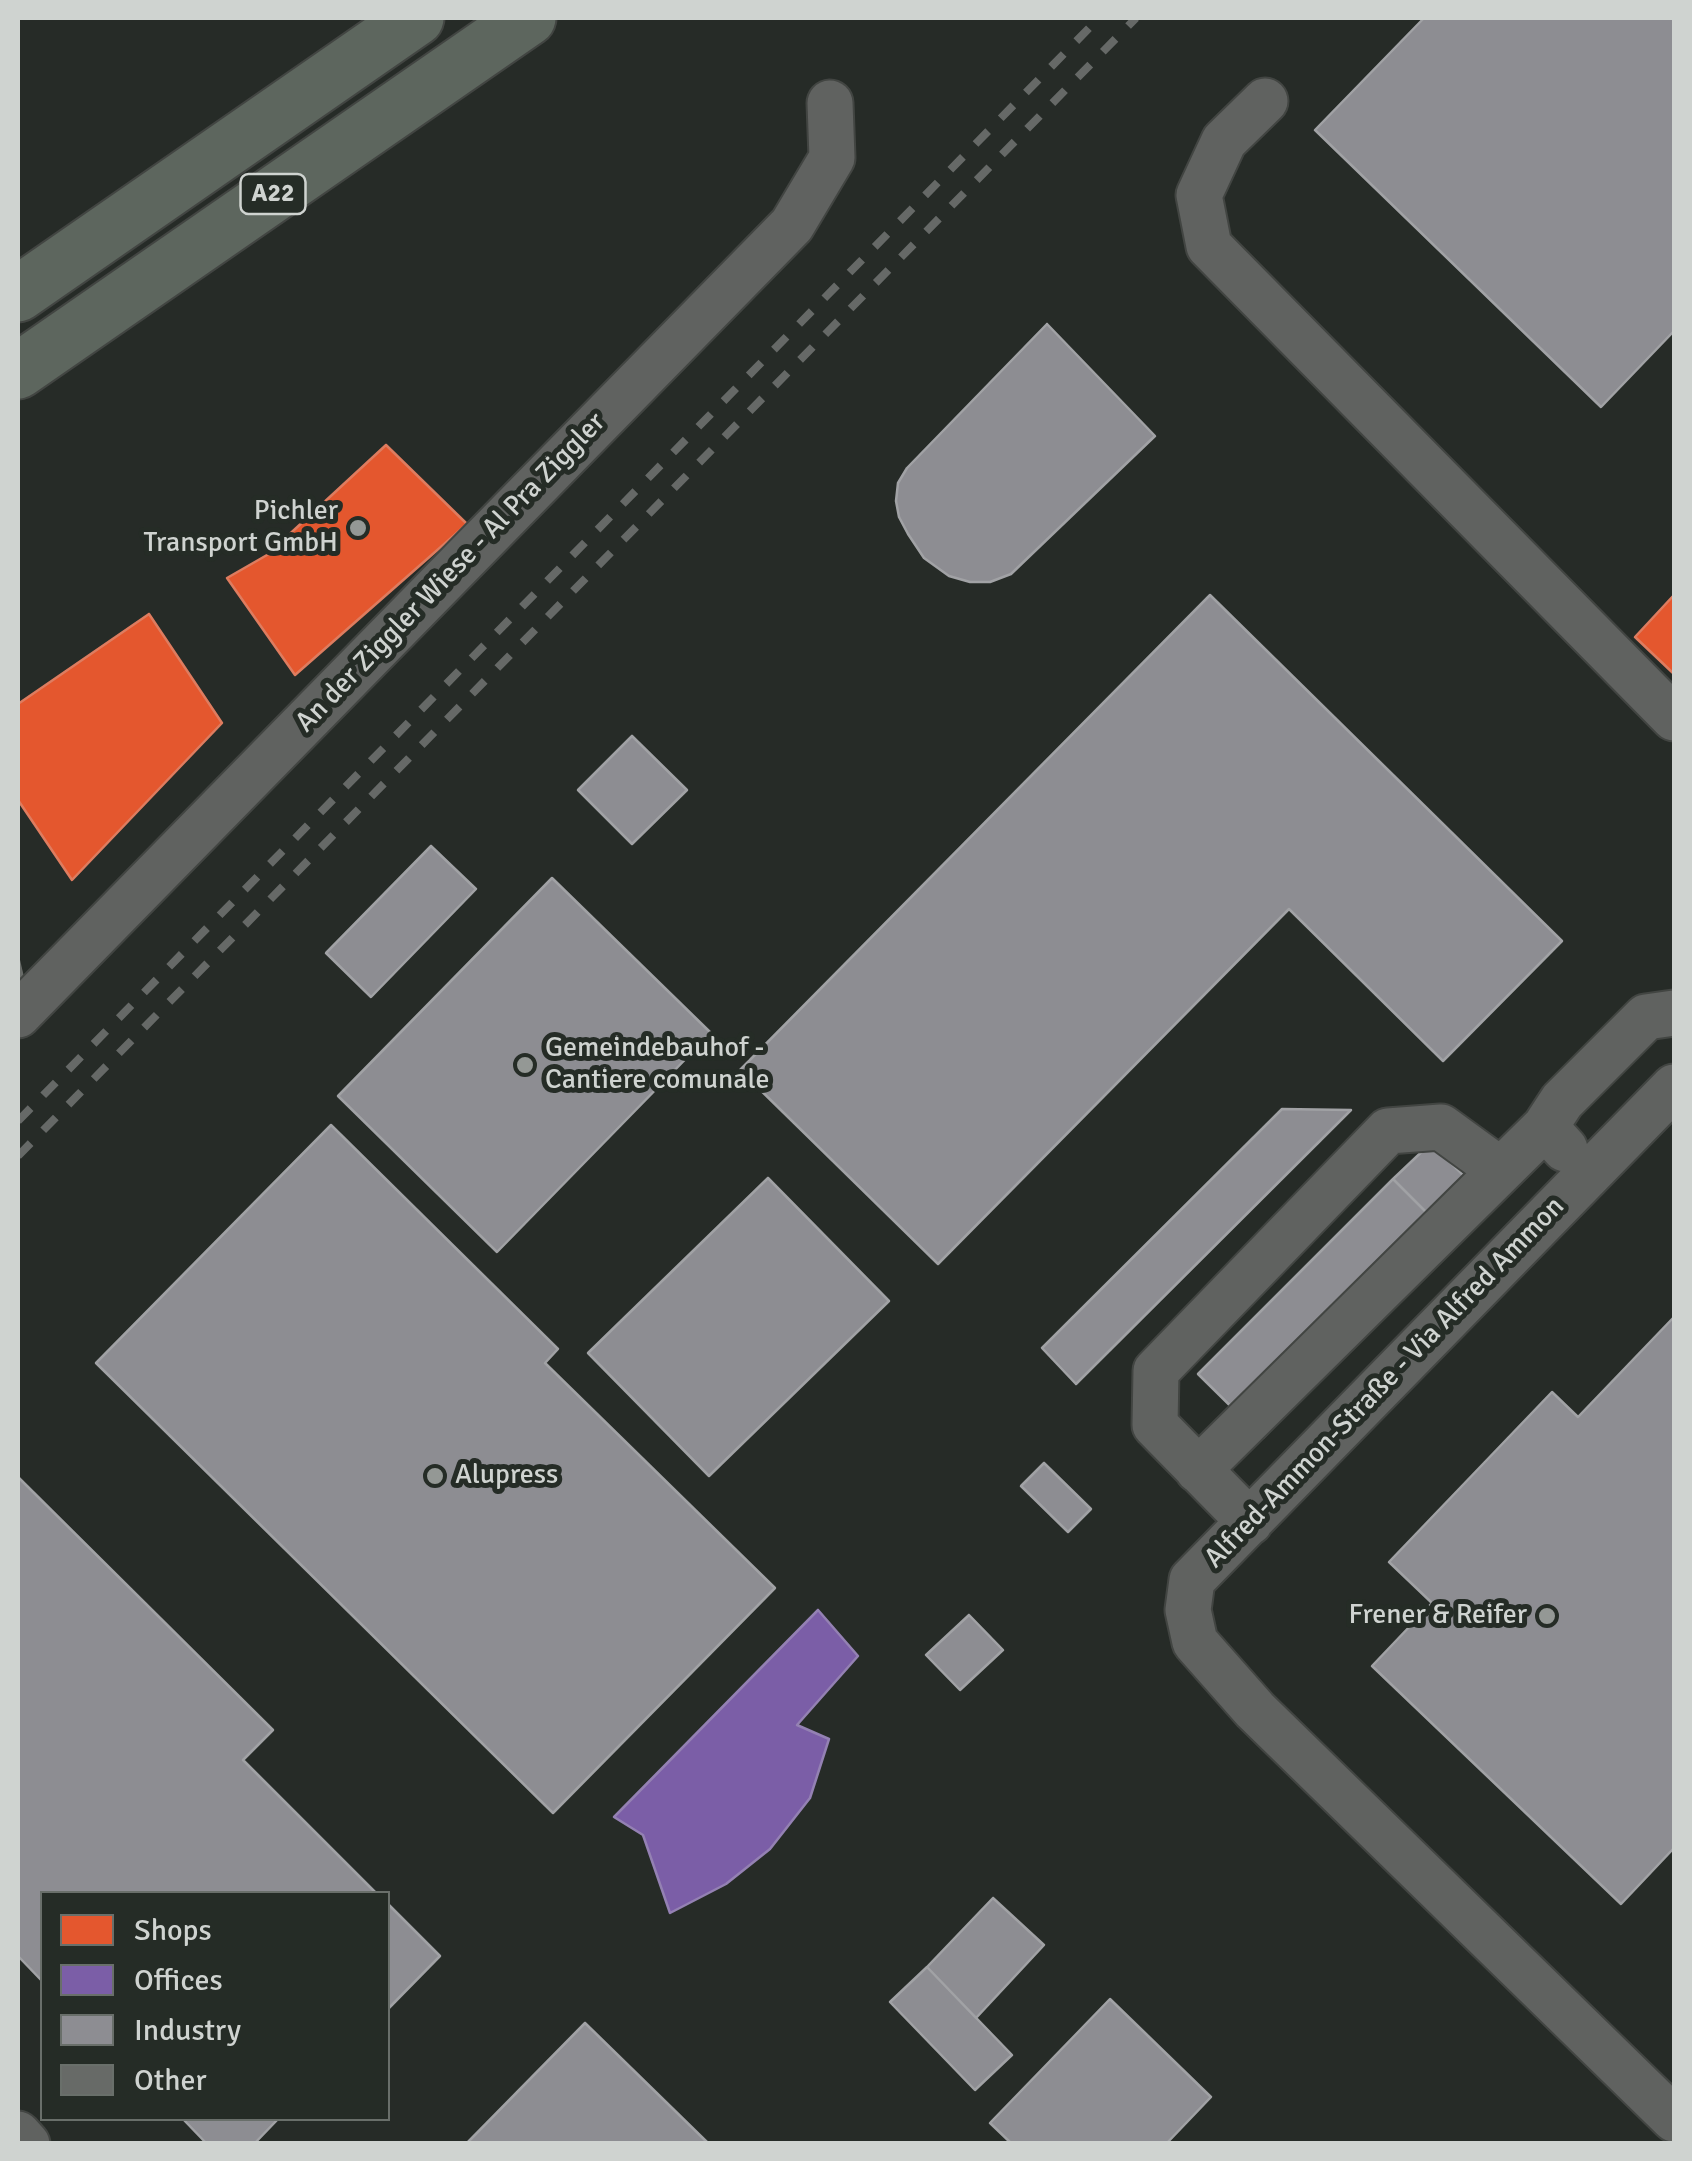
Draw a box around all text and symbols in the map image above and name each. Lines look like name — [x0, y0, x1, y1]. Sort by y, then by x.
road number: A22 — [240, 174, 306, 214]
street label: An der Ziggler Wiese - Al Pra Ziggler — [289, 406, 613, 740]
place label: Pichler Transport GmbH — [144, 495, 338, 561]
marker: Pichler Transport GmbH — [347, 517, 369, 539]
place label: Gemeindebauhof - Cantiere comunale — [545, 1032, 769, 1098]
marker: Gemeindebauhof - Cantiere comunale — [514, 1054, 536, 1076]
street label: Alfred-Ammon-Straße - Via Alfred Ammon — [1198, 1190, 1572, 1576]
place label: Alupress — [455, 1459, 558, 1493]
marker: Alupress — [424, 1465, 446, 1487]
place label: Frener & Reifer — [1349, 1599, 1527, 1633]
marker: Frener & Reifer — [1536, 1605, 1558, 1627]
legend — [40, 1891, 390, 2121]
text: Shops — [134, 1912, 212, 1949]
text: Offices — [134, 1962, 223, 1999]
text: Industry — [134, 2012, 241, 2049]
text: Other — [134, 2062, 207, 2099]

